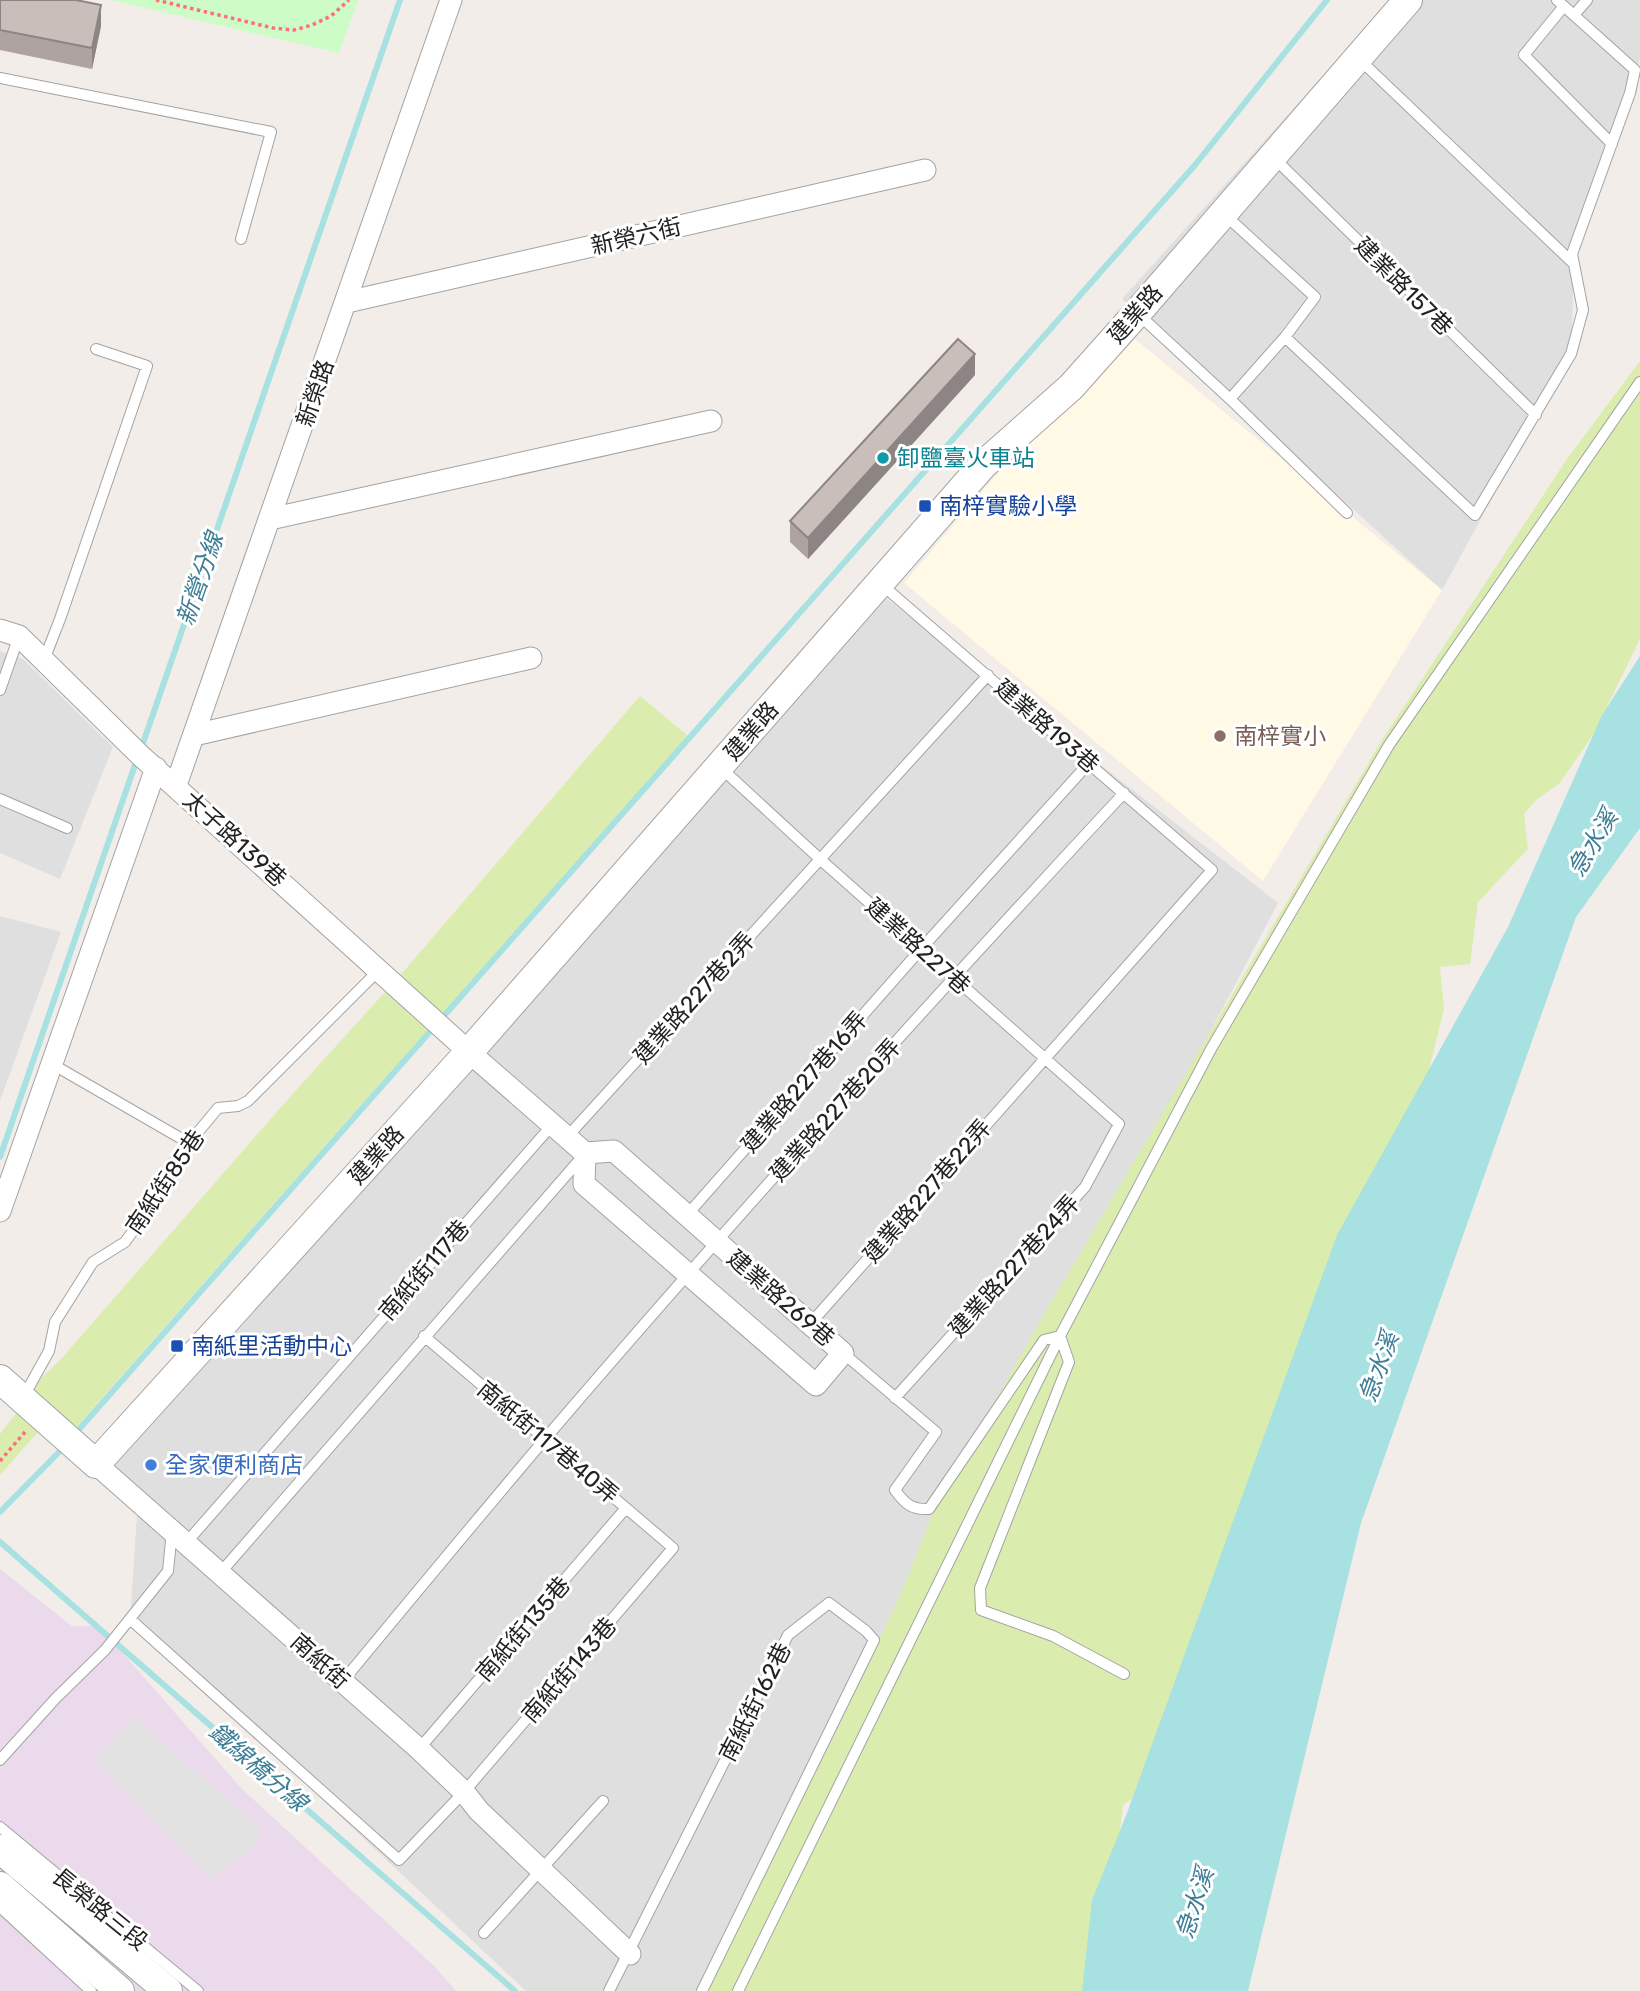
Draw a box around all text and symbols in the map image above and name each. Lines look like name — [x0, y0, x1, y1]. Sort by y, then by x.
street label: 新榮六街 — [588, 212, 684, 260]
street label: 建業路157巷 — [1349, 231, 1459, 341]
street label: 建業路 — [1102, 279, 1168, 349]
street label: 新榮路 — [291, 356, 339, 430]
place label: 卸鹽臺火車站 — [897, 444, 1035, 472]
marker: 卸鹽臺火車站 — [875, 450, 891, 466]
place label: 南梓實驗小學 — [939, 492, 1077, 520]
marker: 南梓實驗小學 — [917, 498, 933, 514]
water label: 新營分線 — [171, 526, 230, 629]
street label: 建業路193巷 — [989, 673, 1105, 779]
street label: 建業路 — [718, 696, 784, 766]
place label: 南梓實小 — [1234, 722, 1326, 750]
marker: 南梓實小 — [1212, 728, 1228, 744]
street label: 太子路139巷 — [178, 785, 292, 893]
water label: 急水溪 — [1562, 802, 1625, 881]
street label: 建業路227巷 — [860, 892, 976, 1000]
street label: 建業路227巷2弄 — [628, 926, 760, 1070]
street label: 建業路227巷16弄 — [735, 1006, 873, 1158]
street label: 建業路227巷20弄 — [764, 1033, 906, 1187]
street label: 建業路227巷22弄 — [857, 1114, 997, 1268]
street label: 建業路 — [343, 1120, 409, 1190]
street label: 南紙街85巷 — [120, 1124, 210, 1240]
street label: 建業路227巷24弄 — [943, 1189, 1085, 1343]
street label: 南紙街117巷 — [373, 1214, 475, 1326]
street label: 建業路269巷 — [722, 1244, 840, 1352]
water label: 急水溪 — [1354, 1326, 1405, 1406]
place label: 南紙里活動中心 — [191, 1332, 352, 1360]
marker: 南紙里活動中心 — [169, 1338, 185, 1354]
street label: 南紙街117巷40弄 — [472, 1375, 624, 1509]
place label: 全家便利商店 — [165, 1451, 303, 1479]
marker: 全家便利商店 — [143, 1457, 159, 1473]
street label: 南紙街135巷 — [470, 1571, 576, 1687]
street label: 南紙街143巷 — [516, 1612, 622, 1728]
street label: 南紙街 — [285, 1628, 355, 1694]
street label: 南紙街162巷 — [713, 1638, 797, 1766]
water label: 鐵線橋分線 — [204, 1717, 315, 1819]
street label: 長榮路三段 — [47, 1862, 153, 1956]
water label: 急水溪 — [1171, 1862, 1220, 1942]

